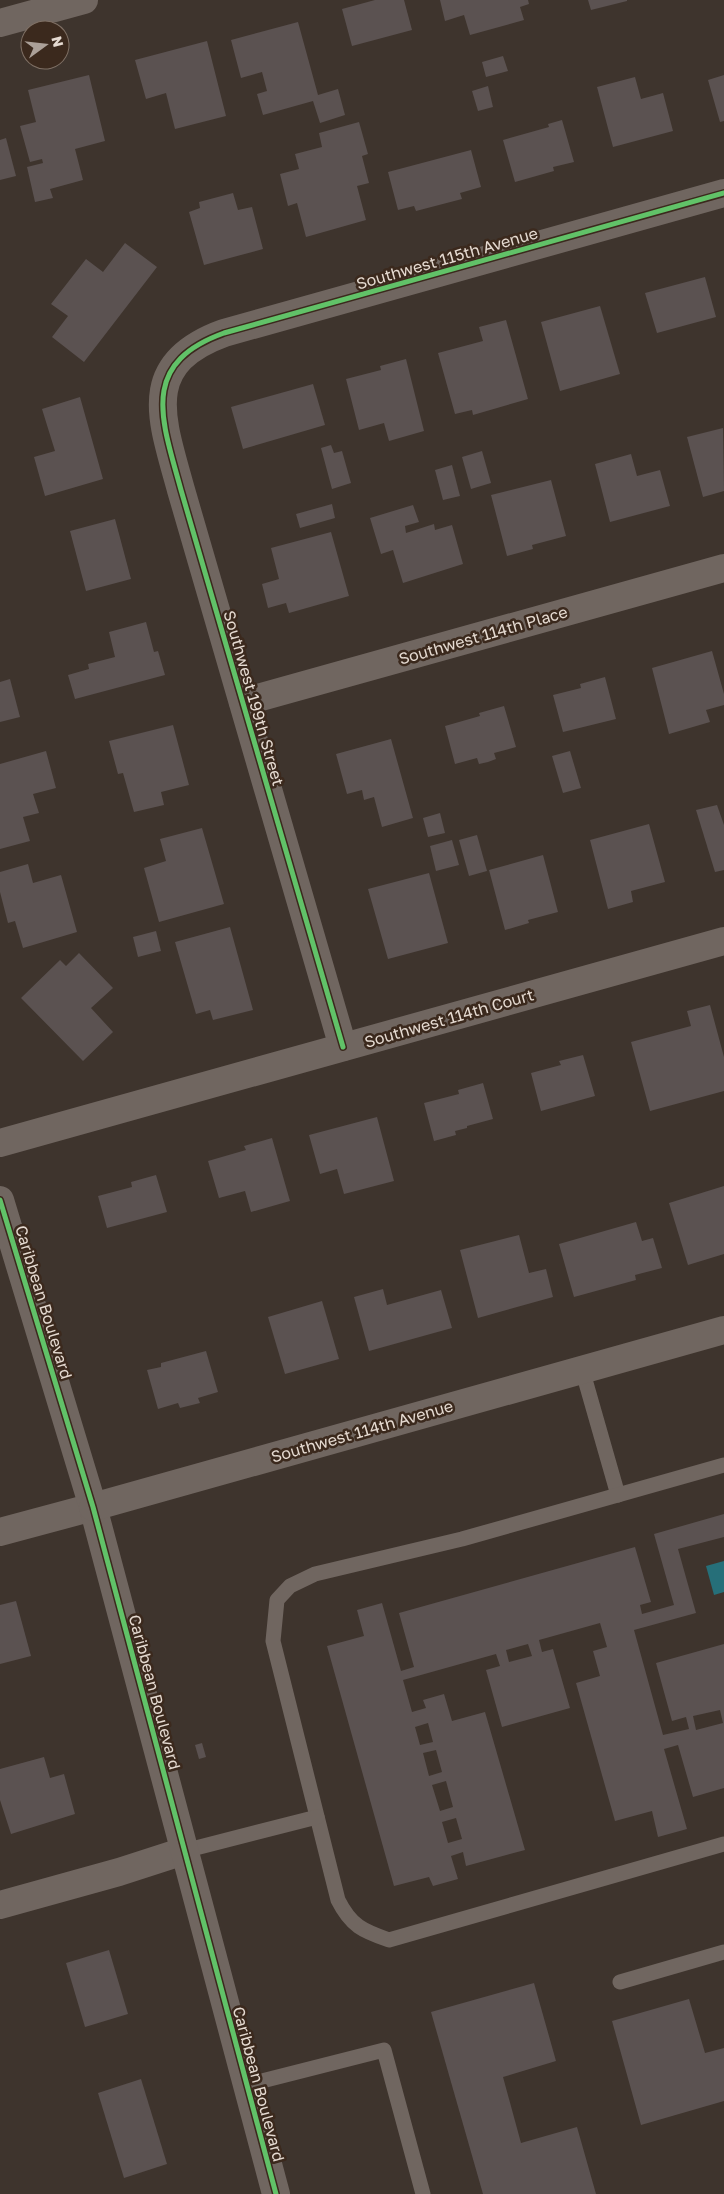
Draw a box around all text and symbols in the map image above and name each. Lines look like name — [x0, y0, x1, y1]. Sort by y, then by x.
north arrow — [20, 20, 70, 70]
text: N — [48, 34, 68, 49]
street label: Southwest 115th Avenue — [354, 222, 540, 294]
street label: Southwest 114th Place — [396, 601, 570, 669]
street label: Southwest 199th Street — [219, 608, 289, 788]
street label: Southwest 114th Court — [362, 984, 536, 1052]
street label: Caribbean Boulevard — [11, 1223, 77, 1381]
street label: Southwest 114th Avenue — [269, 1395, 455, 1467]
street label: Caribbean Boulevard — [125, 1612, 185, 1772]
street label: Caribbean Boulevard — [229, 2004, 289, 2164]

